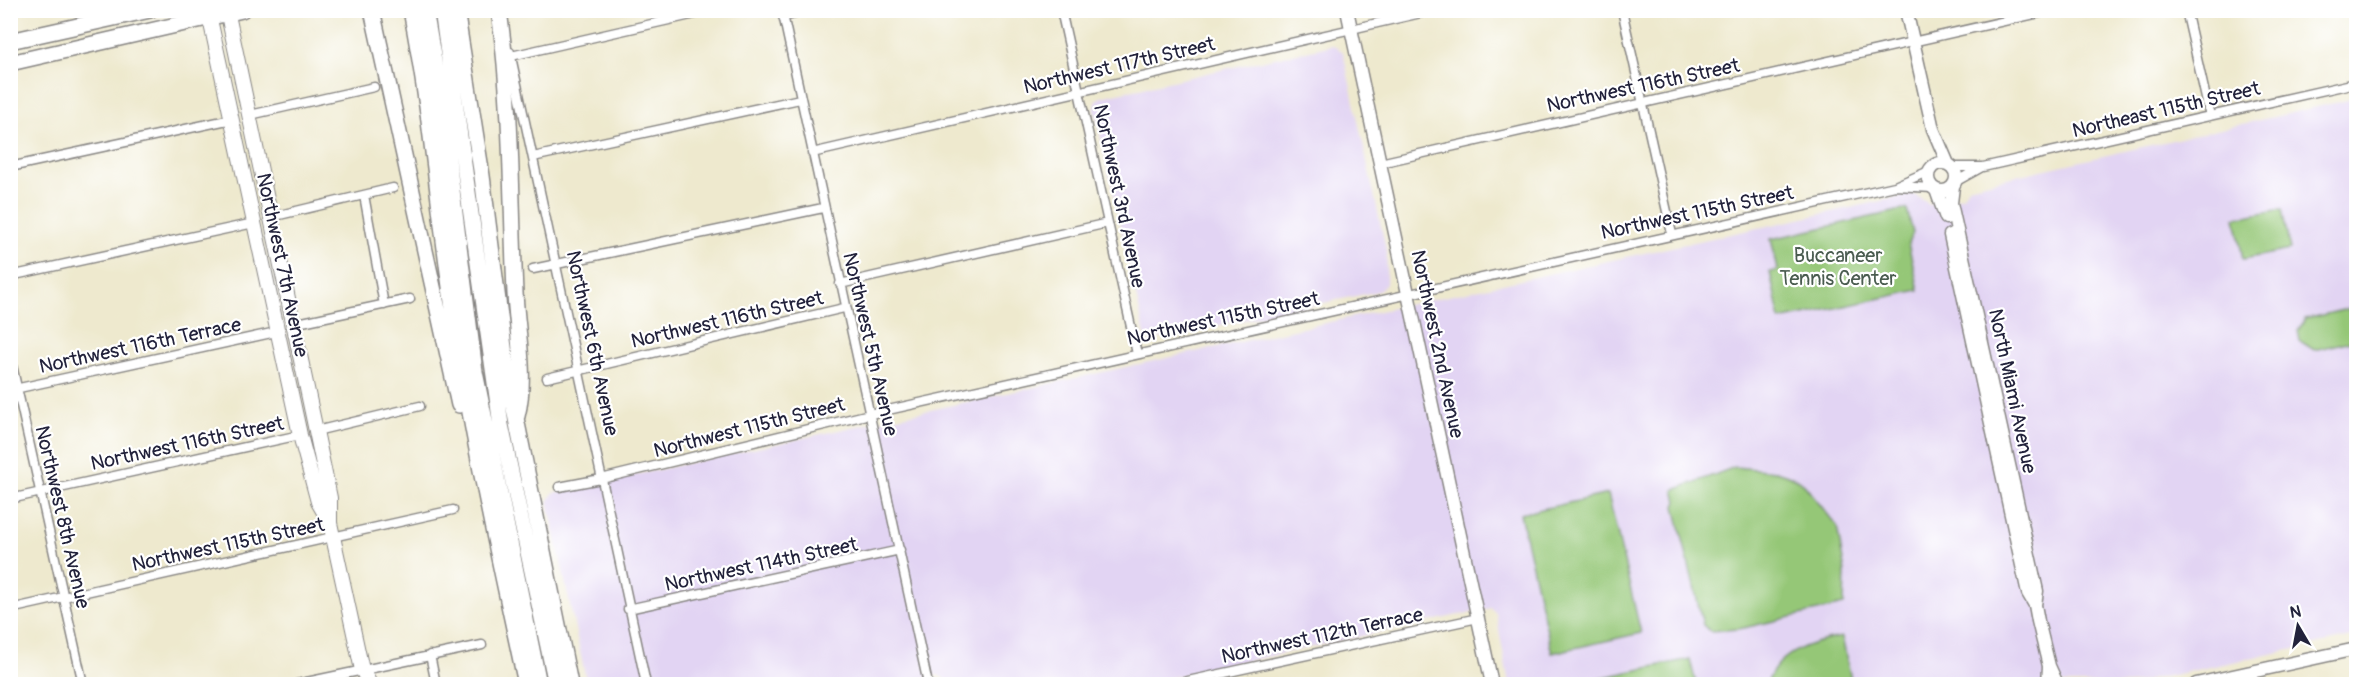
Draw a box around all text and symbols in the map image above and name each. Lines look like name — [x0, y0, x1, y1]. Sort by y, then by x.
street label: Northwest 117th Street — [1021, 31, 1218, 100]
street label: Northwest 116th Street — [1544, 53, 1743, 118]
street label: Northeast 115th Street — [2070, 76, 2263, 143]
street label: Northwest 3rd Avenue — [1088, 102, 1151, 290]
street label: Northwest 7th Avenue — [251, 171, 314, 359]
street label: Northwest 115th Street — [1599, 180, 1796, 245]
park label: Buccaneer Tennis Center — [1780, 243, 1896, 291]
street label: Northwest 6th Avenue — [561, 248, 624, 438]
street label: Northwest 2nd Avenue — [1405, 248, 1470, 441]
street label: Northwest 5th Avenue — [837, 250, 904, 438]
street label: Northwest 116th Street — [628, 285, 827, 354]
street label: Northwest 115th Street — [1125, 286, 1322, 351]
street label: North Miami Avenue — [1983, 307, 2042, 476]
street label: Northwest 116th Terrace — [37, 312, 244, 379]
street label: Northwest 115th Street — [651, 391, 848, 463]
street label: Northwest 116th Street — [88, 411, 287, 476]
street label: Northwest 8th Avenue — [29, 423, 96, 611]
street label: Northwest 115th Street — [130, 512, 327, 577]
street label: Northwest 114th Street — [662, 532, 861, 597]
north arrow — [2268, 596, 2328, 656]
text: N — [2289, 601, 2303, 623]
street label: Northwest 112th Terrace — [1219, 602, 1425, 669]

